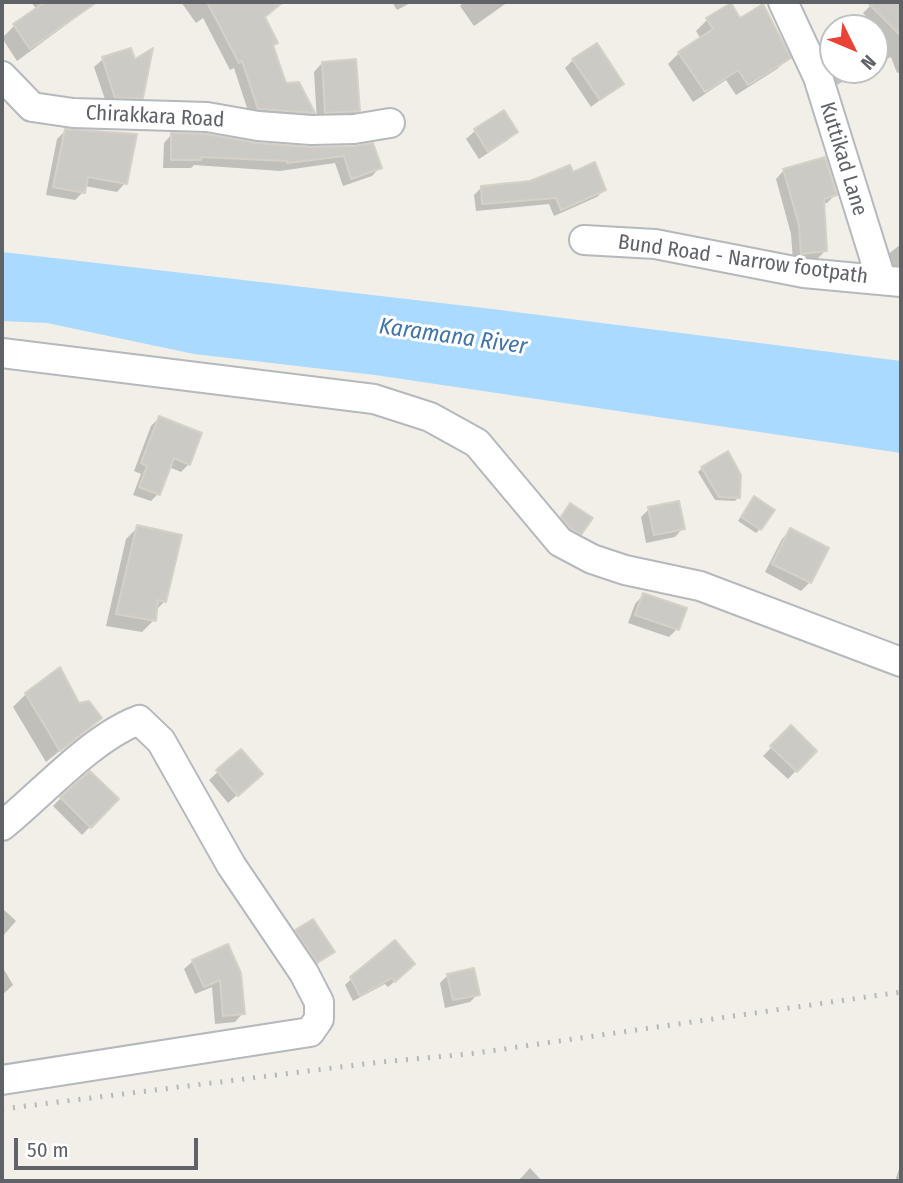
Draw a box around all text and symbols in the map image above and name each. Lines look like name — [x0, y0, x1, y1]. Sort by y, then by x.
north arrow — [819, 14, 889, 84]
text: N — [856, 50, 881, 74]
street label: Kuttikad Lane — [814, 99, 872, 219]
street label: Chirakkara Road — [85, 101, 225, 133]
street label: Bund Road - Narrow footpath — [616, 230, 870, 290]
water label: Karamana River — [377, 313, 529, 361]
scale bar — [18, 1124, 201, 1168]
text: 50 m — [27, 1137, 69, 1163]

